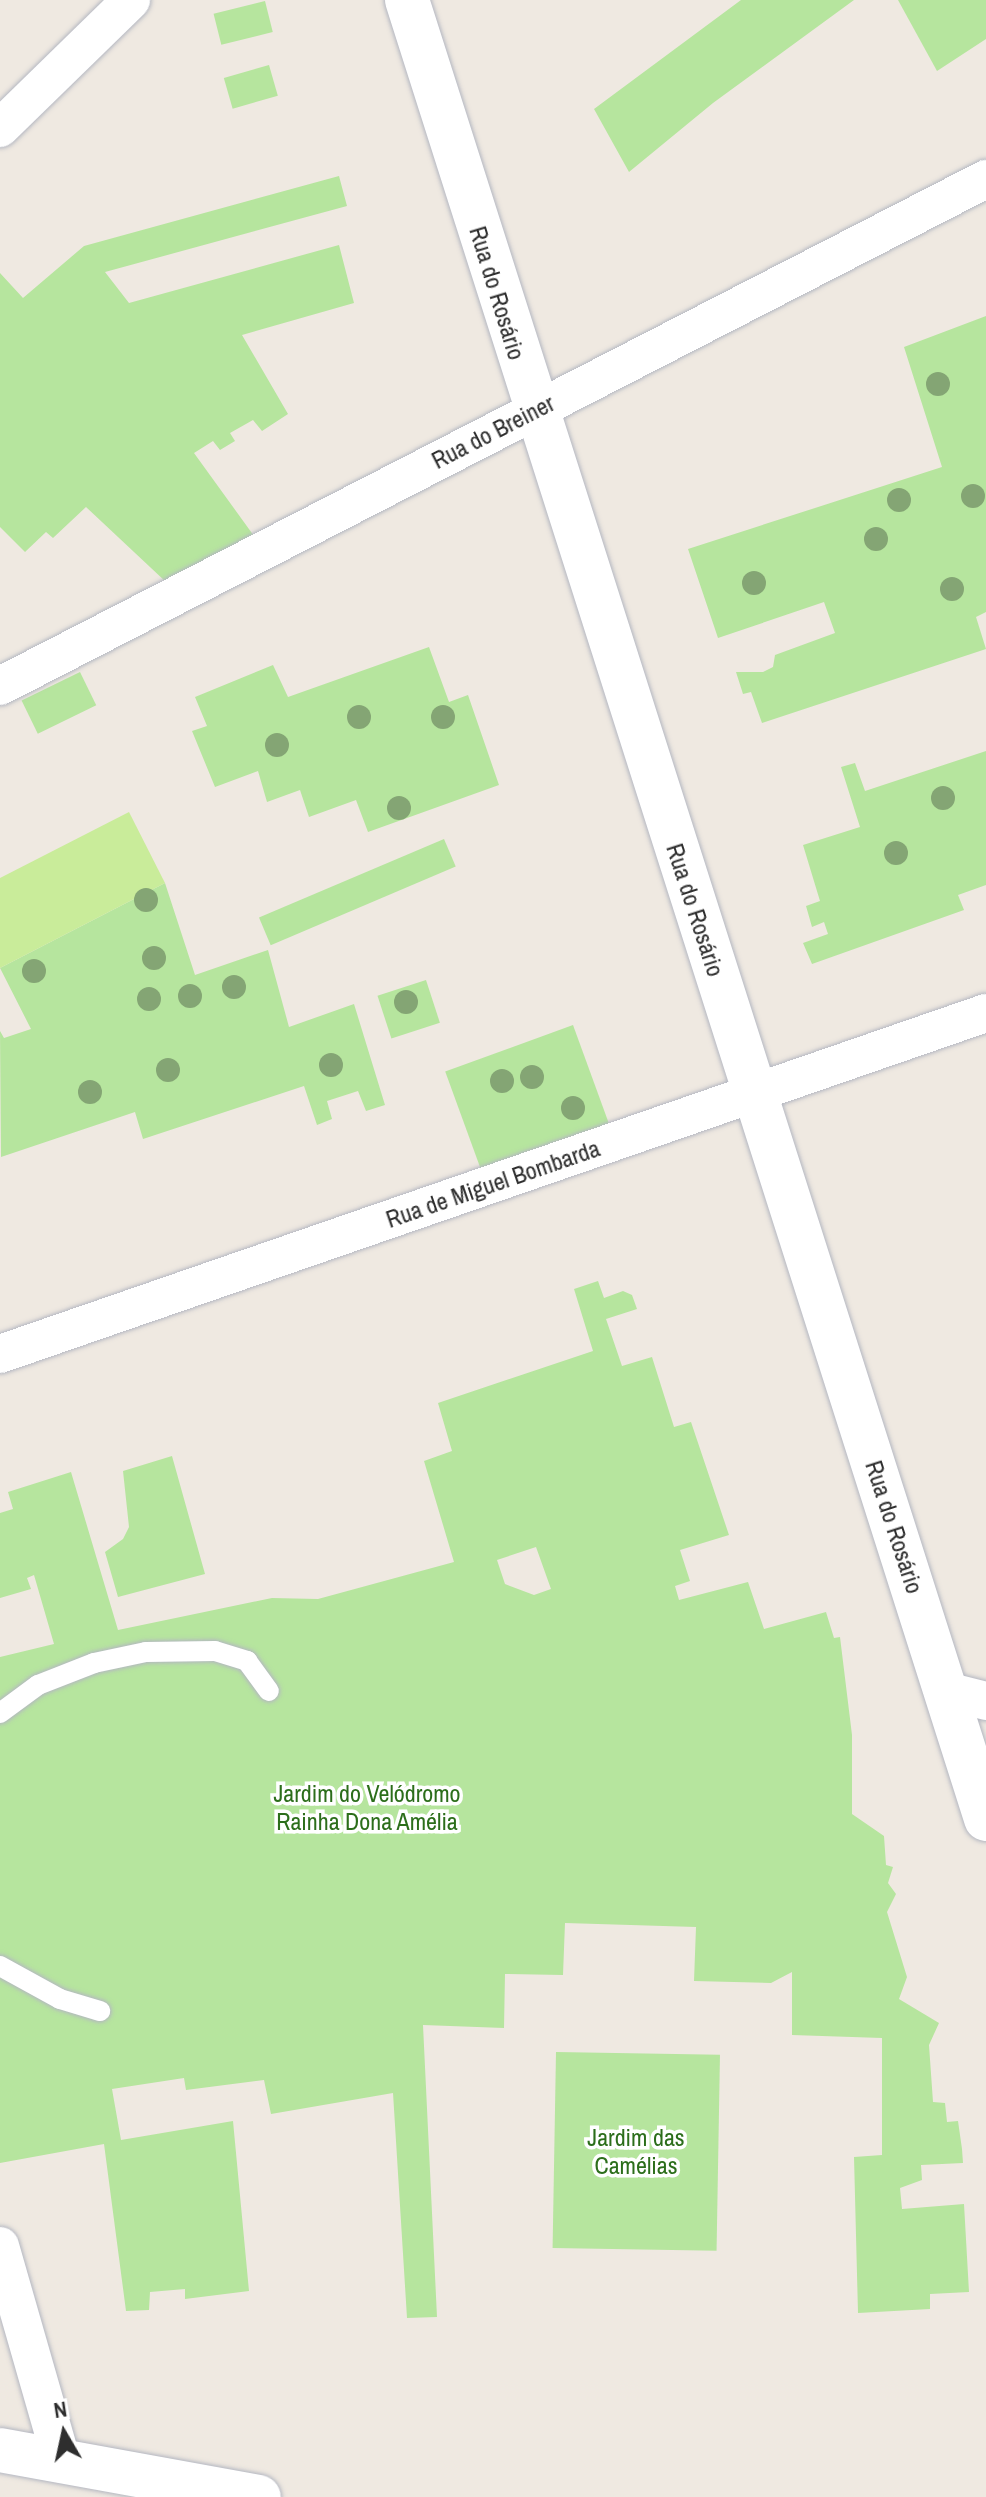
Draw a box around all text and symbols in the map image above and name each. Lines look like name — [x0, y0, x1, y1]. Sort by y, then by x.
street label: Rua do Rosário — [463, 223, 531, 363]
street label: Rua do Breiner — [427, 389, 559, 475]
street label: Rua do Rosário — [660, 840, 730, 980]
street label: Rua de Miguel Bombarda — [382, 1134, 604, 1234]
street label: Rua do Rosário — [859, 1457, 929, 1597]
park label: Jardim do Velódromo Rainha Dona Amélia — [273, 1780, 461, 1836]
park label: Jardim das Camélias — [587, 2124, 685, 2180]
north arrow — [24, 2393, 104, 2473]
text: N — [51, 2393, 69, 2425]

